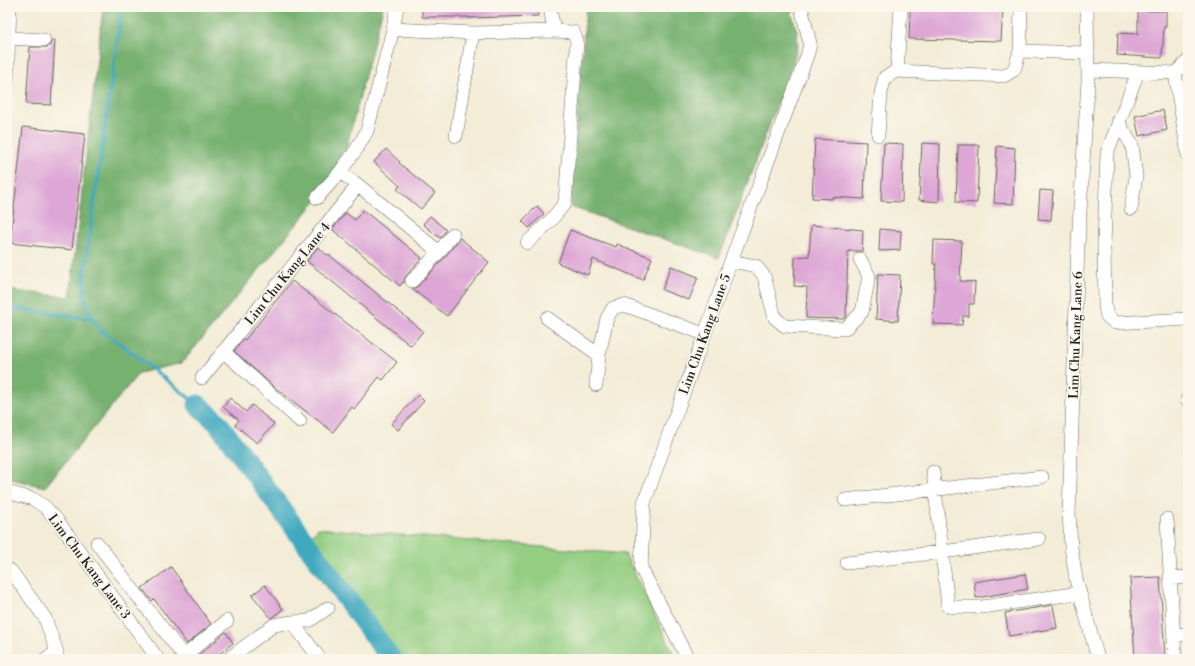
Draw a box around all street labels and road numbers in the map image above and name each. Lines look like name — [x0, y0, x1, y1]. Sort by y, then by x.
street label: Lim Chu Kang Lane 4 — [241, 219, 334, 328]
street label: Lim Chu Kang Lane 6 — [1066, 271, 1086, 399]
street label: Lim Chu Kang Lane 5 — [676, 272, 734, 397]
street label: Lim Chu Kang Lane 3 — [45, 511, 134, 622]

